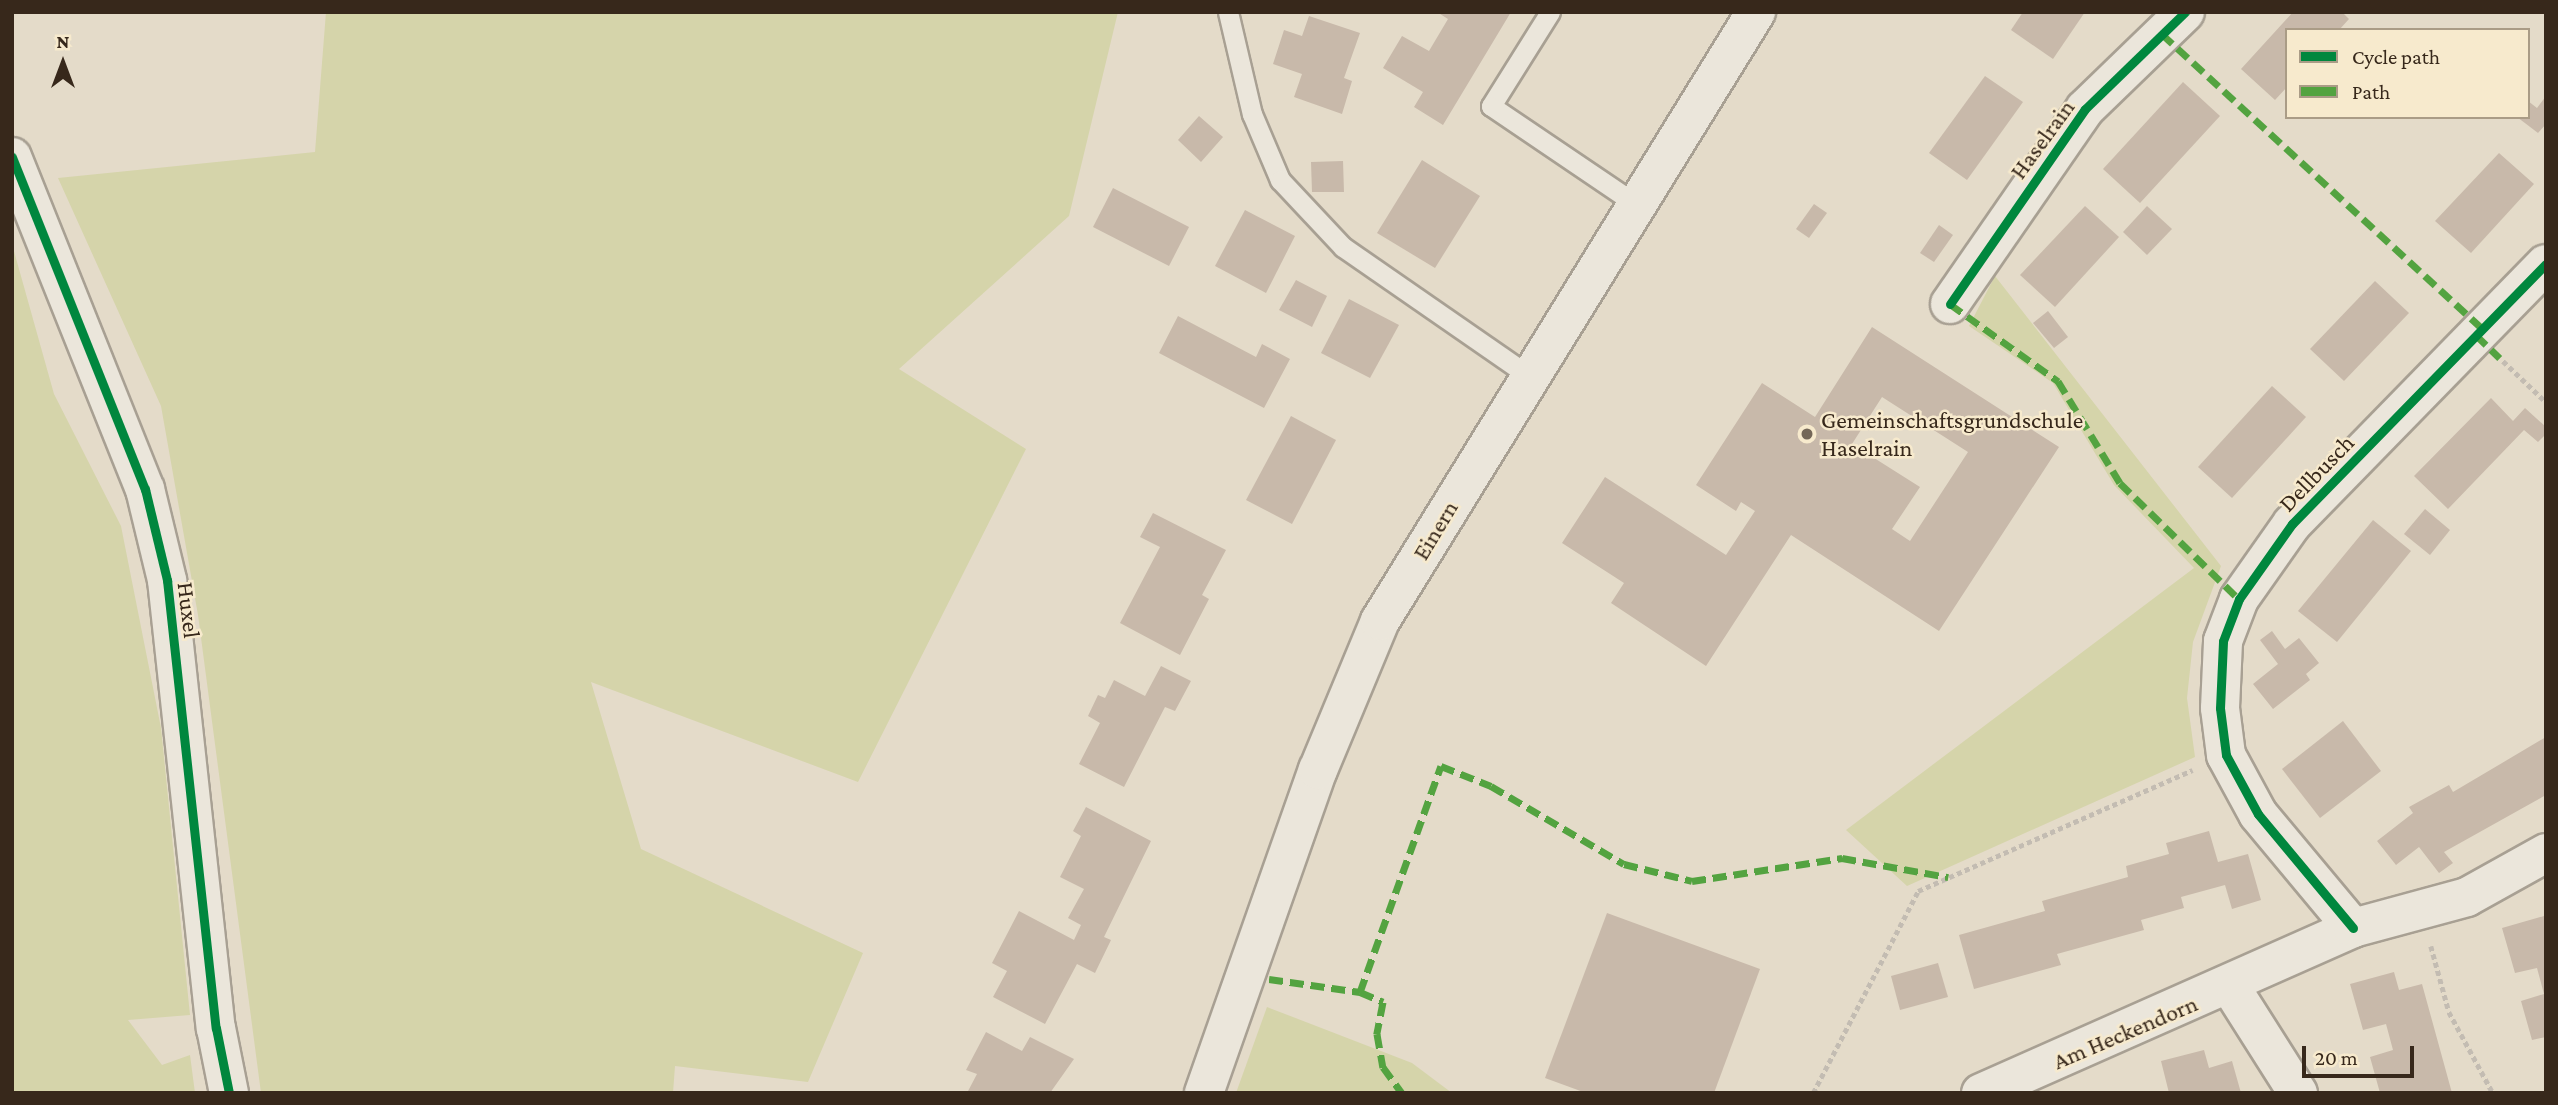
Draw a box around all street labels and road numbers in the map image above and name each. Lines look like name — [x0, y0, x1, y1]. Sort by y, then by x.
street label: Haselrain — [2003, 94, 2081, 184]
street label: Dellbusch — [2272, 428, 2360, 518]
street label: Einern — [1406, 495, 1464, 565]
street label: Huxel — [171, 580, 207, 640]
street label: Am Heckendorn — [2048, 989, 2202, 1075]

